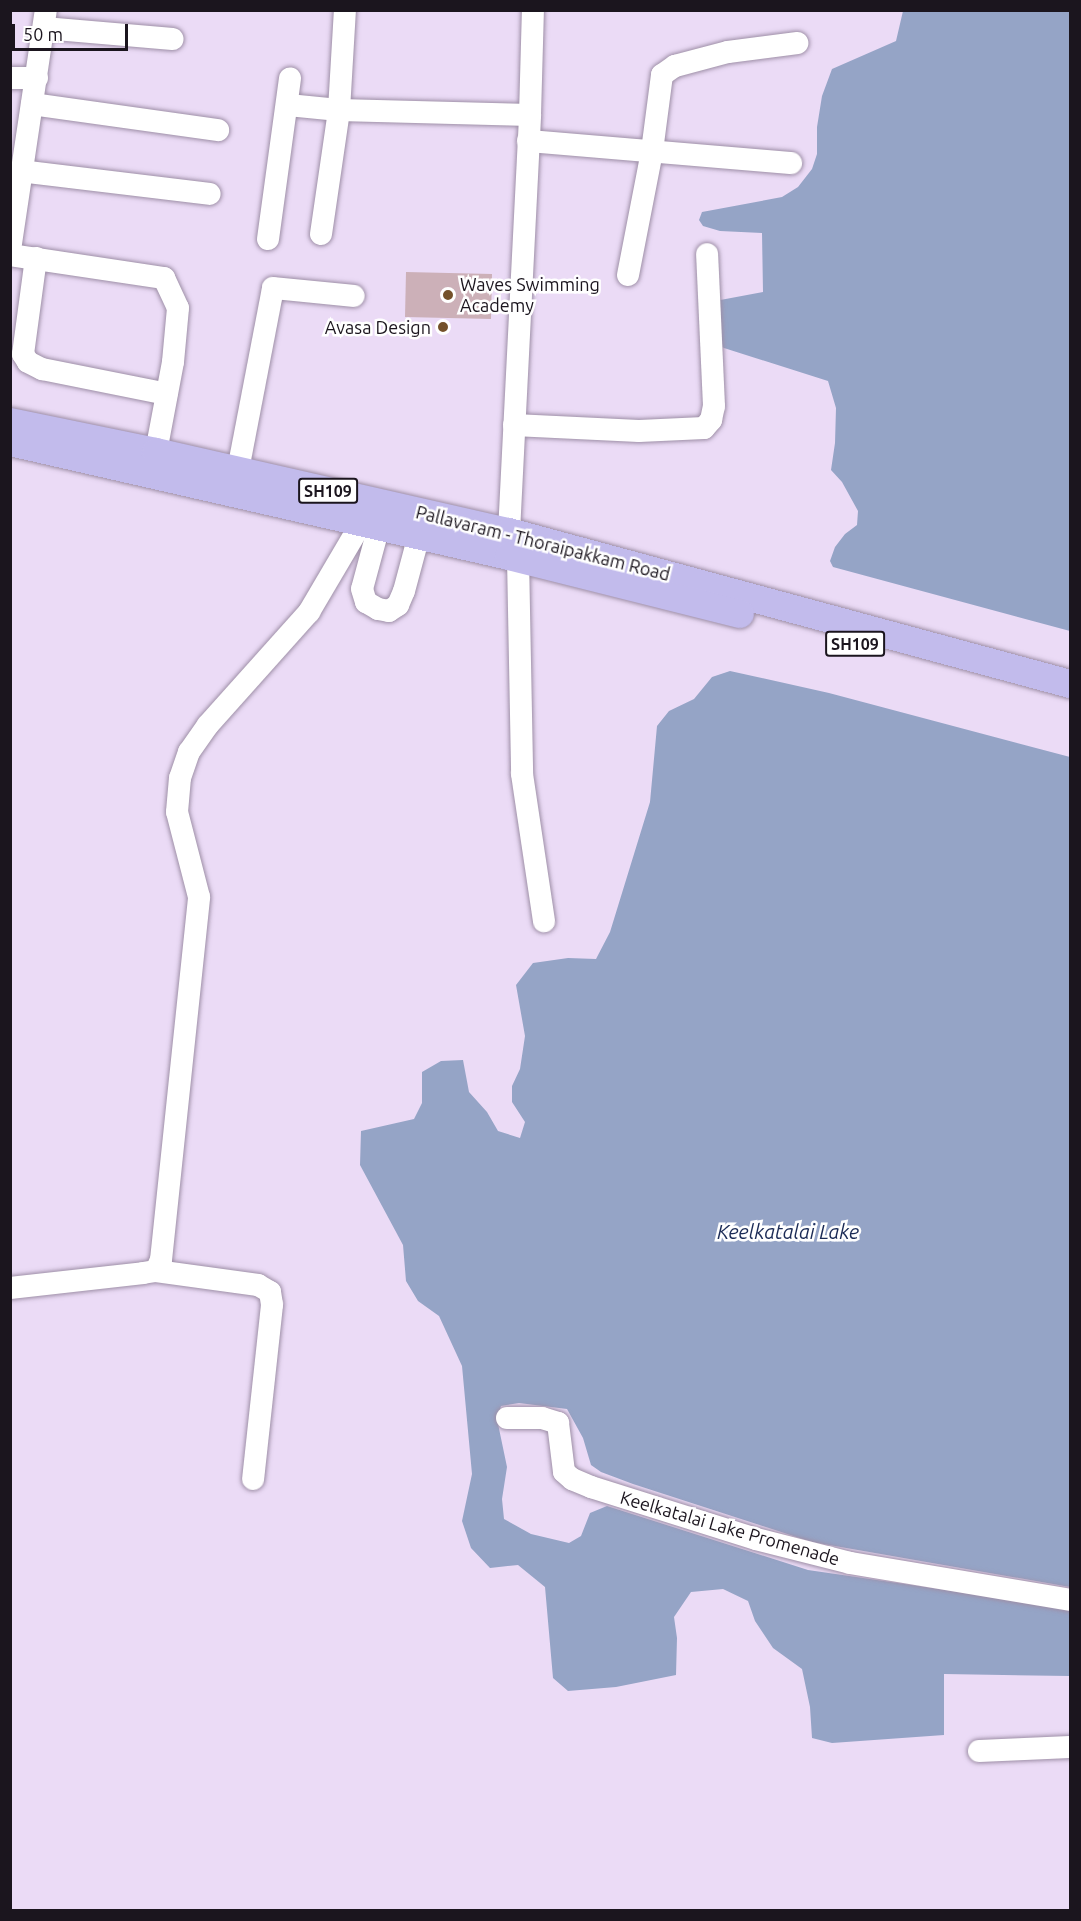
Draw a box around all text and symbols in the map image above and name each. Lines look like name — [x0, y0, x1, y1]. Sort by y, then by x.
scale bar — [15, 12, 130, 50]
text: 50 m — [23, 24, 63, 44]
place label: Waves Swimming Academy — [460, 274, 600, 316]
marker: Waves Swimming Academy — [441, 288, 455, 302]
place label: Avasa Design — [325, 316, 431, 338]
marker: Avasa Design — [436, 320, 450, 334]
road number: SH109 — [298, 478, 358, 504]
street label: Pallavaram - Thoraipakkam Road — [414, 501, 672, 585]
road number: SH109 — [825, 631, 885, 657]
water label: Keelkatalai Lake — [717, 1219, 859, 1243]
street label: Keelkatalai Lake Promenade — [618, 1486, 842, 1570]

